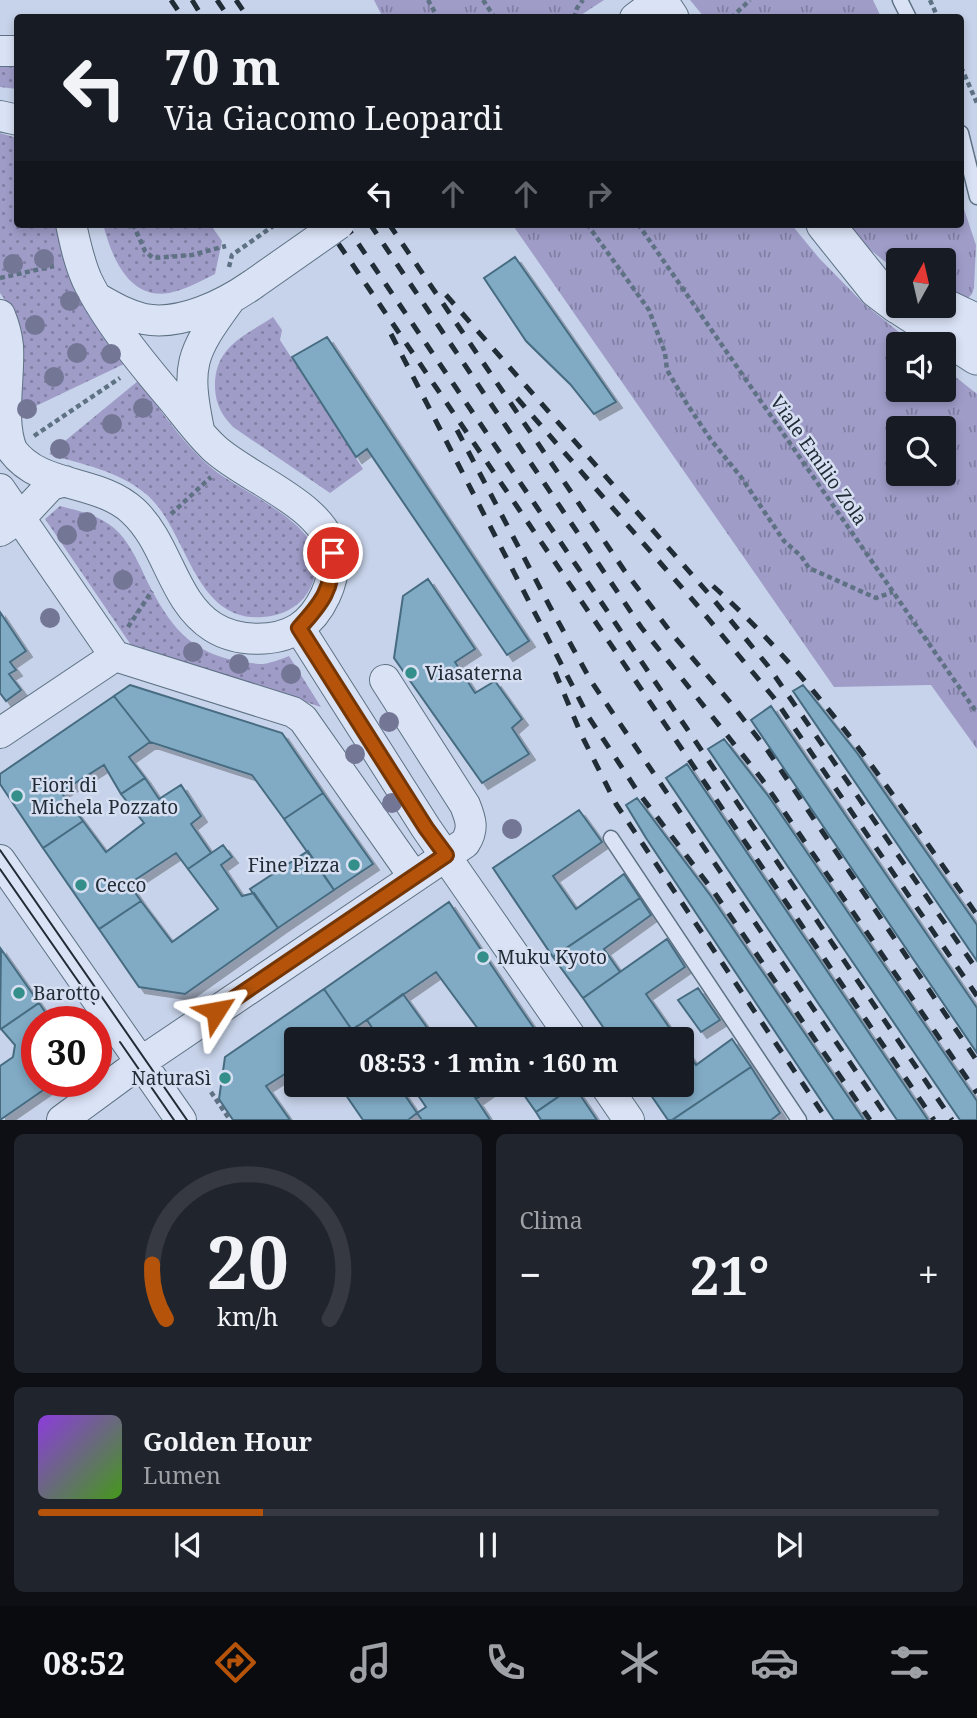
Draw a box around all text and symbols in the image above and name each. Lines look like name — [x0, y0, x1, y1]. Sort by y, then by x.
text: 70 m — [164, 33, 280, 99]
icon: left — [49, 42, 140, 133]
text: Via Giacomo Leopardi — [164, 96, 503, 139]
icon: left — [361, 175, 399, 213]
icon: ahead — [434, 175, 472, 213]
icon: ahead — [507, 175, 545, 213]
icon: right — [580, 175, 618, 213]
north arrow — [886, 248, 956, 318]
map controls — [886, 248, 956, 486]
button: sound — [886, 332, 956, 402]
street label: Viale Emilio Zola — [764, 390, 874, 530]
button: search — [886, 416, 956, 486]
pin — [303, 523, 363, 583]
icon: arrive — [314, 534, 352, 572]
place label: Viasaterna — [425, 660, 523, 686]
marker: Viasaterna — [403, 665, 419, 681]
place label: Fiori di Michela Pozzato — [31, 772, 178, 820]
marker: Fiori di Michela Pozzato — [9, 788, 25, 804]
place label: Fine Pizza — [248, 852, 340, 878]
marker: Fine Pizza — [346, 857, 362, 873]
place label: Cecco — [95, 872, 147, 898]
marker: Cecco — [73, 877, 89, 893]
place label: Muku Kyoto — [497, 944, 607, 970]
marker: Muku Kyoto — [475, 949, 491, 965]
position arrow — [179, 974, 253, 1048]
place label: Barotto — [33, 980, 100, 1006]
marker: Barotto — [11, 985, 27, 1001]
speed limit sign: 30 — [21, 1006, 112, 1097]
text: 08:53 · 1 min · 160 m — [359, 1044, 619, 1080]
place label: NaturaSì — [131, 1065, 211, 1091]
marker: NaturaSì — [217, 1070, 233, 1086]
text: Clima — [520, 1204, 583, 1236]
text: 20 — [207, 1212, 289, 1311]
text: 21° — [690, 1239, 769, 1310]
text: − — [520, 1248, 542, 1300]
text: + — [918, 1248, 939, 1300]
text: km/h — [217, 1299, 279, 1333]
text: Golden Hour — [143, 1423, 312, 1459]
text: Lumen — [143, 1459, 221, 1491]
icon: previous — [169, 1526, 207, 1564]
icon: pause — [469, 1526, 507, 1564]
icon: next — [770, 1526, 808, 1564]
icon: directions — [211, 1638, 260, 1687]
icon: music — [346, 1638, 395, 1687]
icon: phone — [481, 1638, 530, 1687]
icon: climate — [615, 1638, 664, 1687]
icon: car — [750, 1638, 799, 1687]
icon: filters — [885, 1638, 934, 1687]
text: 08:52 — [43, 1641, 125, 1684]

